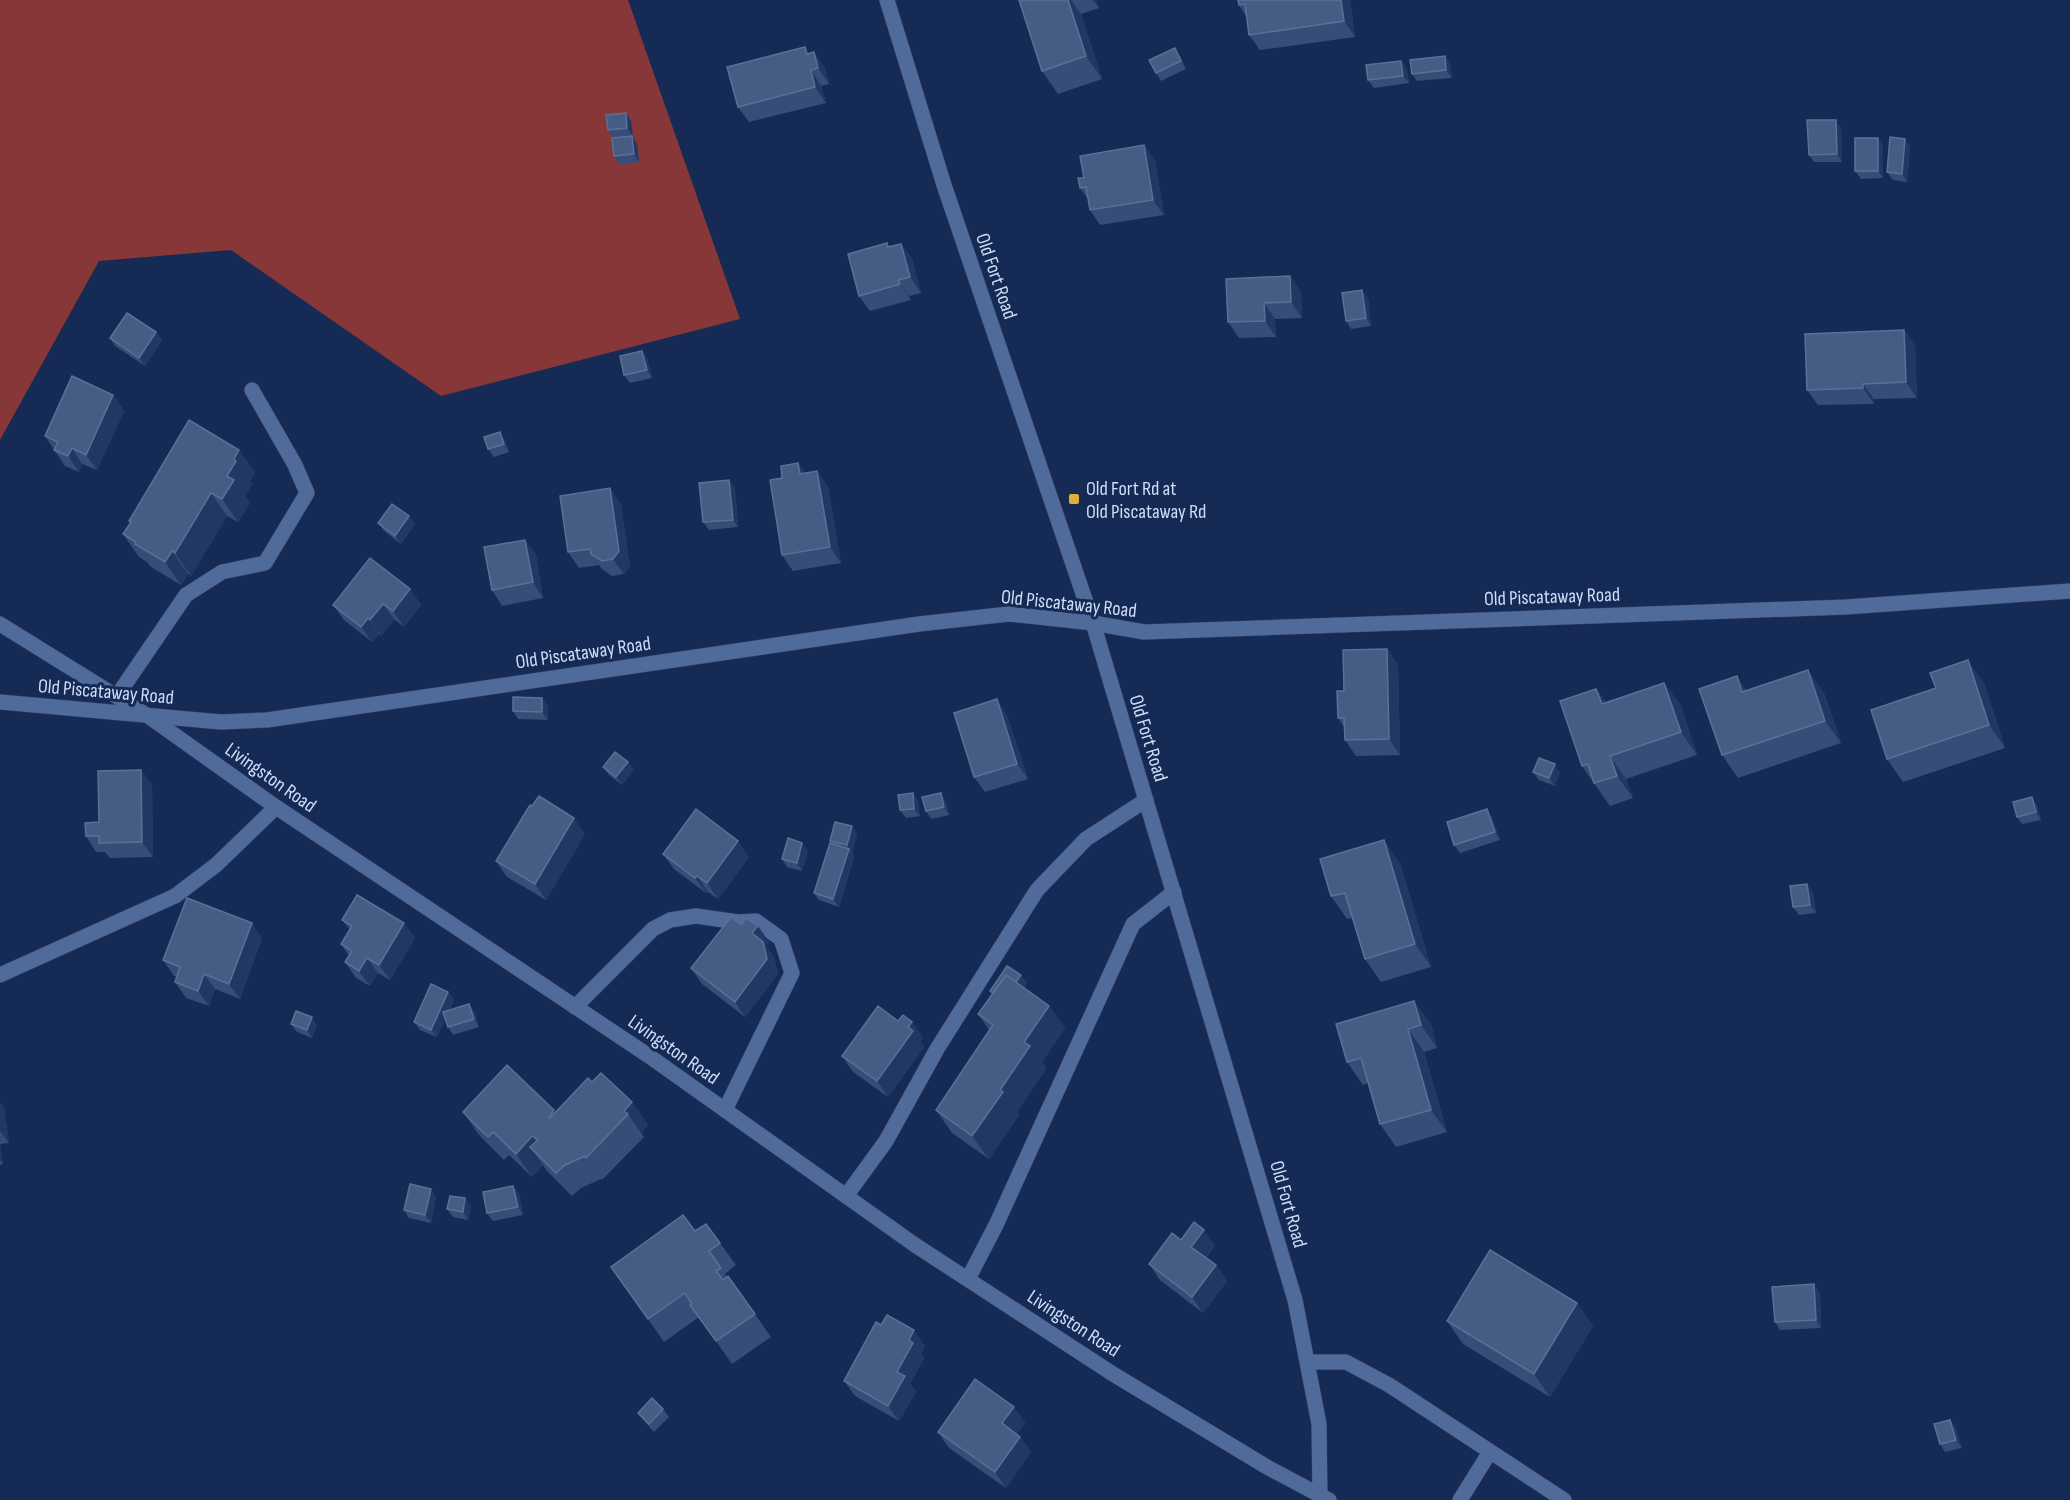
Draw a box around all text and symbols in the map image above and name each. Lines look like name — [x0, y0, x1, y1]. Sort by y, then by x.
street label: Old Fort Road — [970, 230, 1022, 322]
place label: Old Fort Rd at Old Piscataway Rd — [1086, 477, 1206, 524]
marker: Old Fort Rd at Old Piscataway Rd — [1067, 492, 1081, 506]
street label: Old Piscataway Road — [1484, 583, 1621, 611]
street label: Old Piscataway Road — [1000, 585, 1138, 623]
street label: Old Piscataway Road — [514, 632, 652, 674]
street label: Old Piscataway Road — [37, 674, 175, 710]
street label: Old Fort Road — [1124, 692, 1173, 784]
street label: Livingston Road — [220, 738, 321, 818]
street label: Livingston Road — [623, 1010, 724, 1090]
street label: Old Fort Road — [1264, 1158, 1312, 1250]
street label: Livingston Road — [1023, 1285, 1124, 1363]

